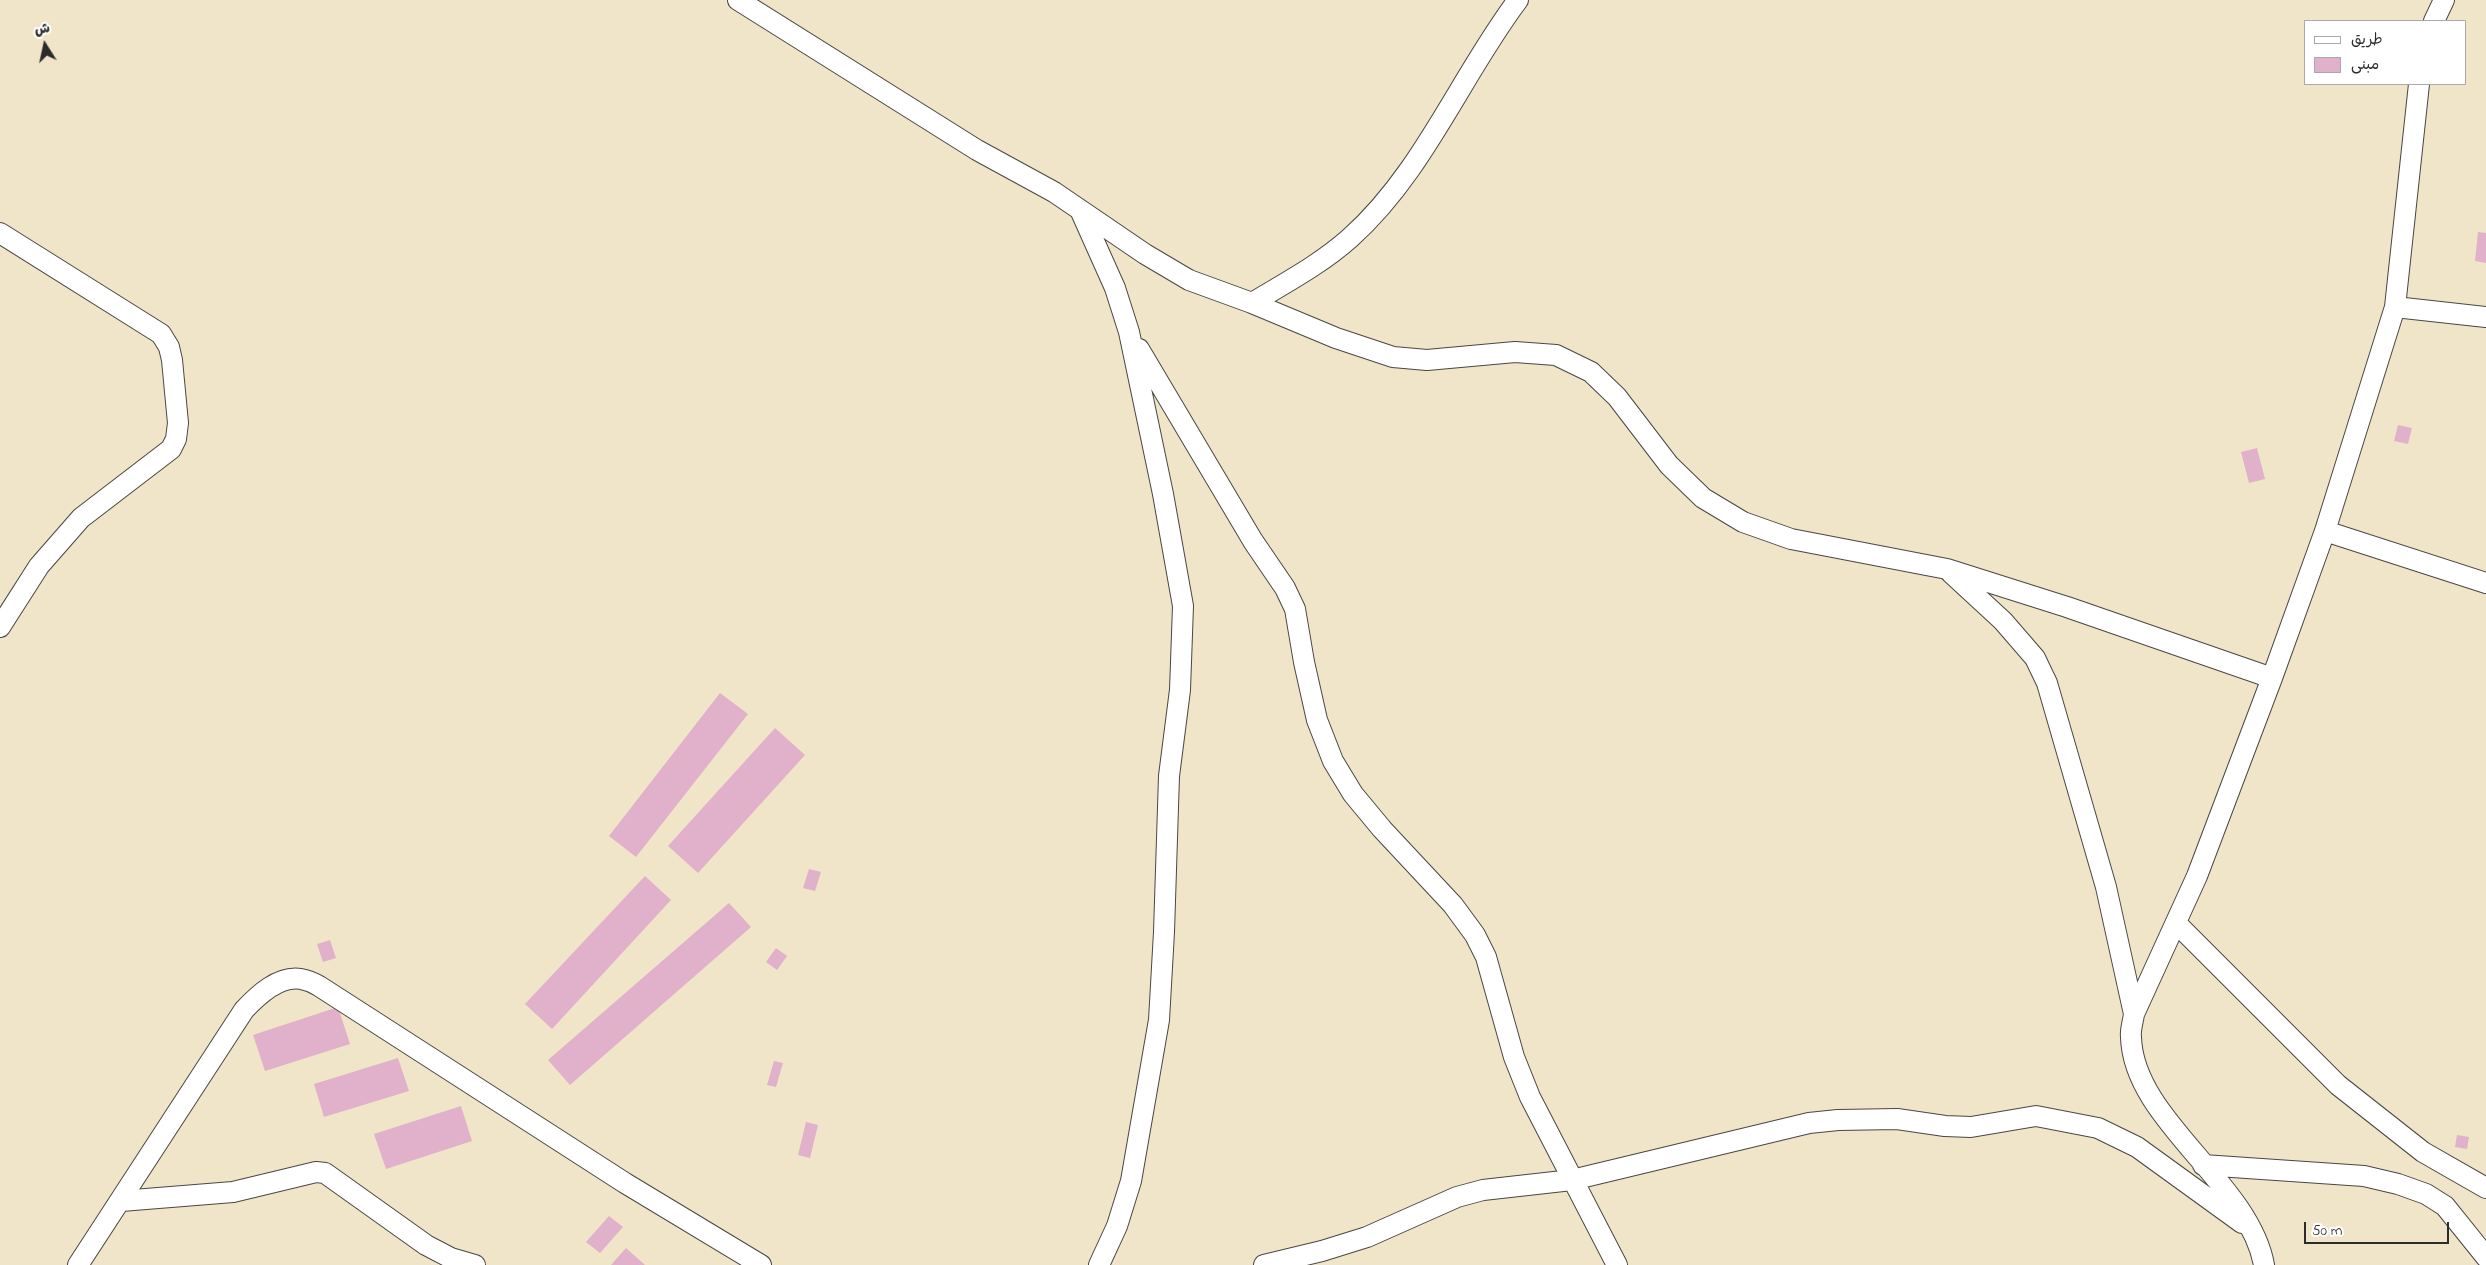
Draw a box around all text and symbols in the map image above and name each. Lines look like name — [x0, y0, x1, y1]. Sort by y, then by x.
text: ش — [33, 18, 52, 41]
north arrow — [20, 20, 70, 70]
legend — [2304, 20, 2466, 85]
text: طريق — [2351, 29, 2383, 51]
text: مبنى — [2351, 54, 2379, 76]
scale bar — [2306, 1212, 2451, 1244]
text: 50 m — [2312, 1220, 2342, 1242]

